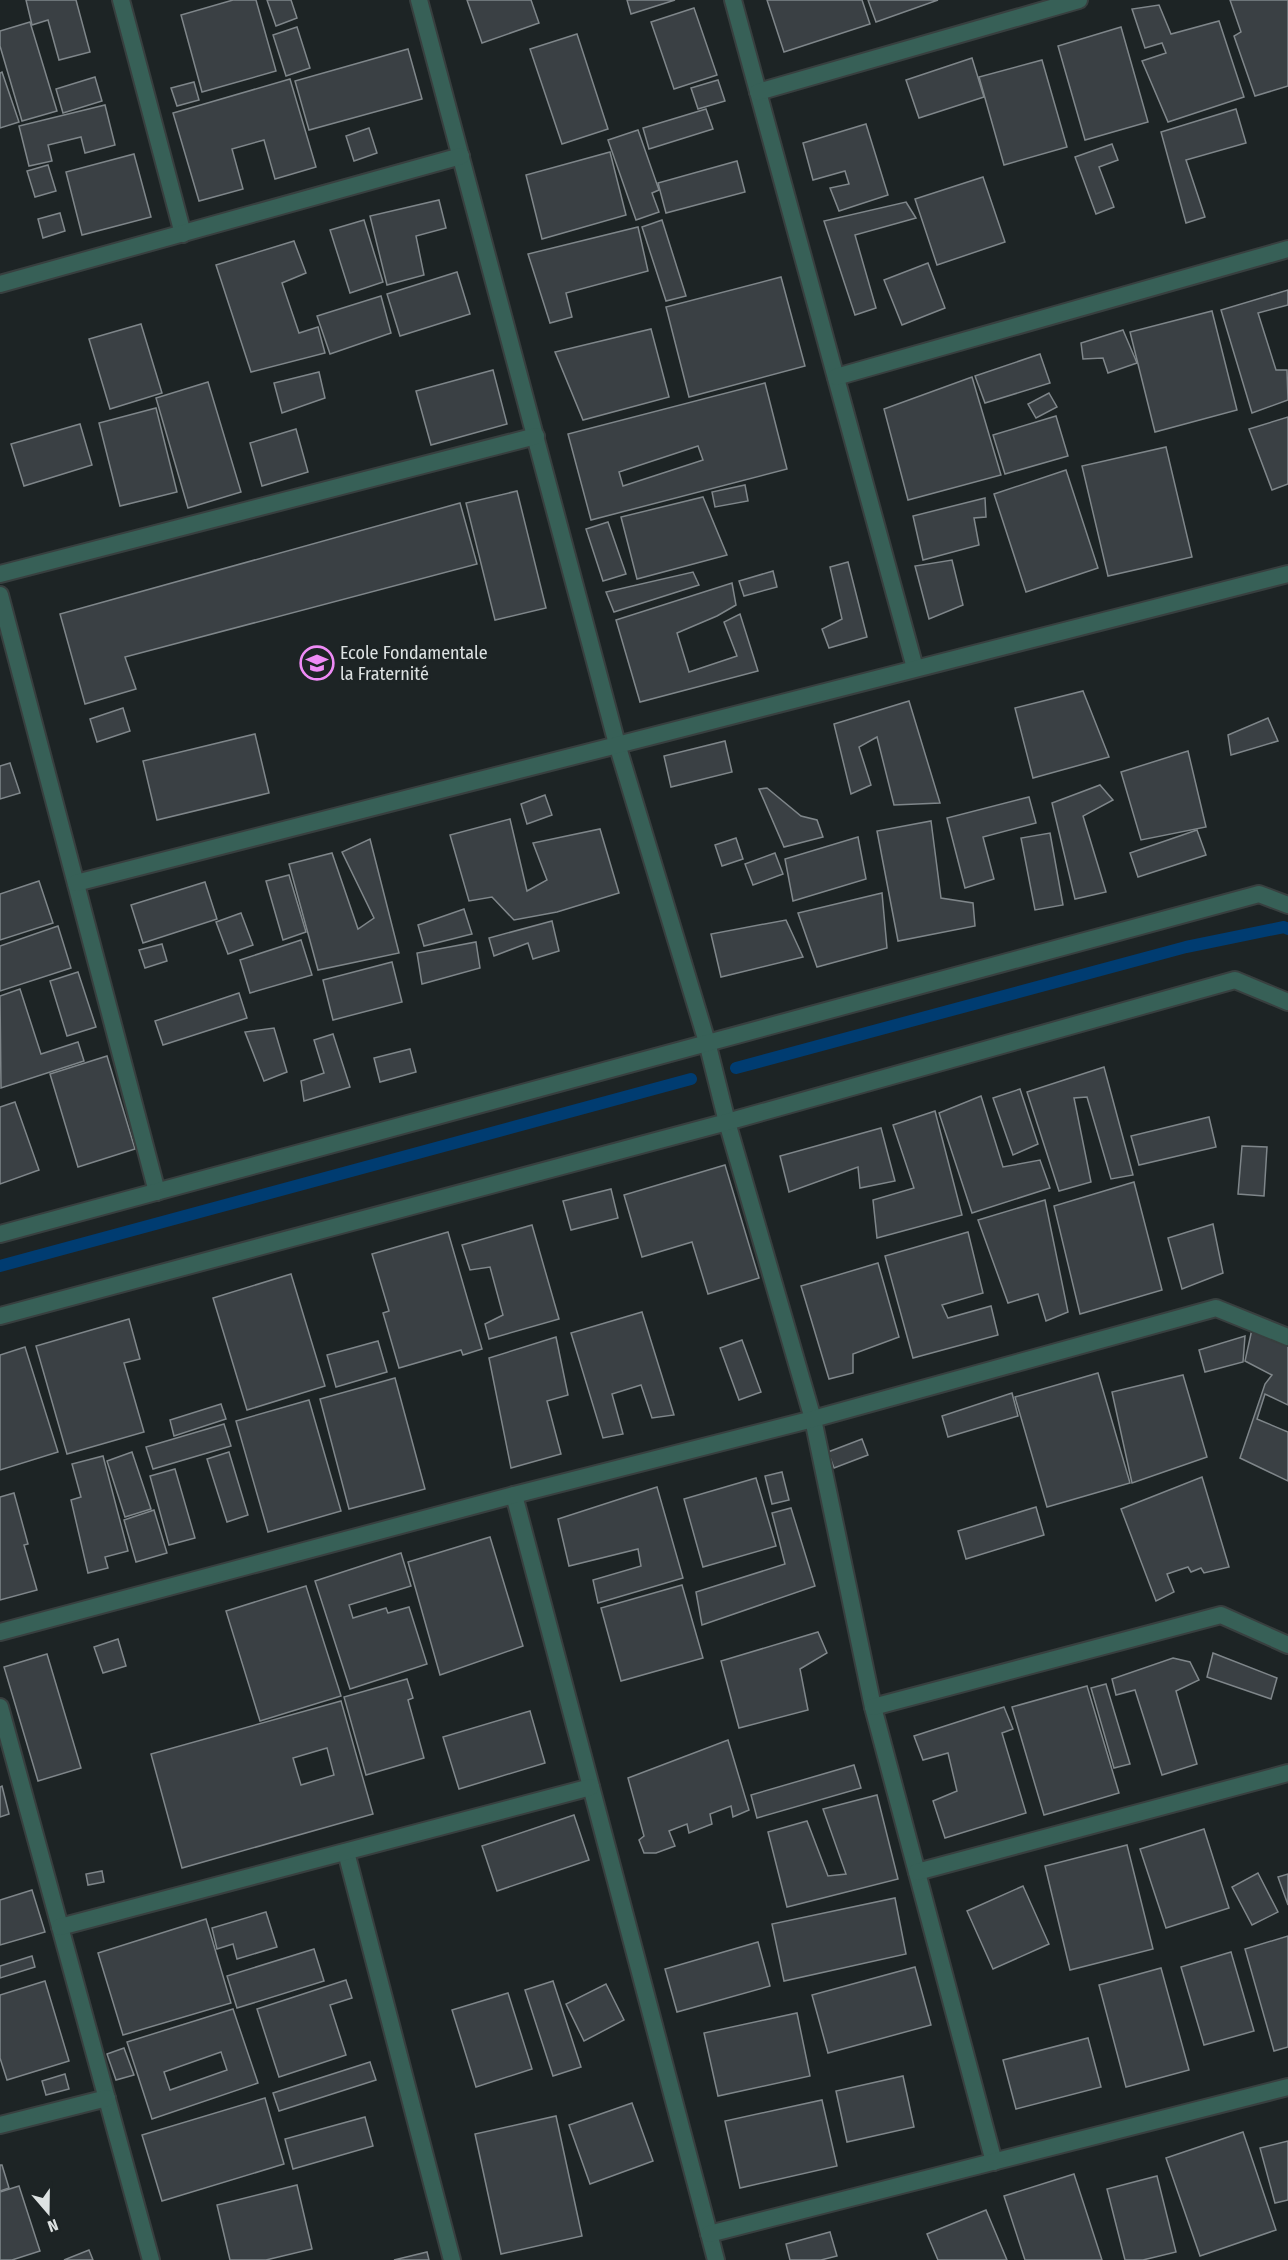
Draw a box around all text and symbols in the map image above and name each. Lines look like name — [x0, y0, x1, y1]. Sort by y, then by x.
place label: Ecole Fondamentale la Fraternité — [340, 642, 488, 685]
school or university icon: Ecole Fondamentale la Fraternité — [299, 645, 335, 681]
north arrow — [18, 2182, 78, 2242]
text: N — [45, 2215, 61, 2236]

